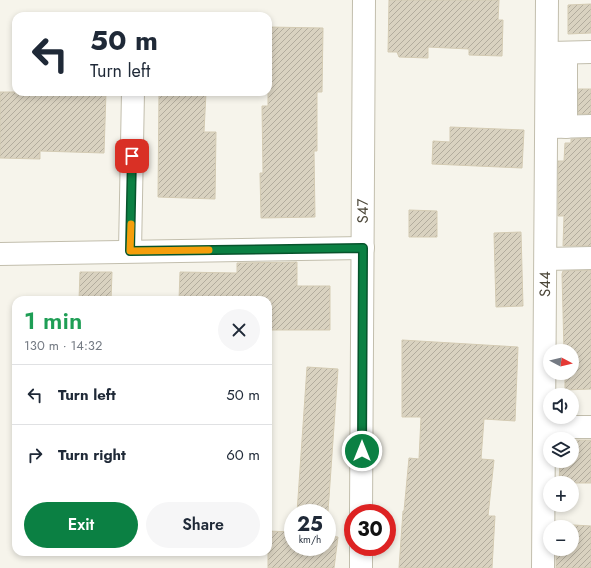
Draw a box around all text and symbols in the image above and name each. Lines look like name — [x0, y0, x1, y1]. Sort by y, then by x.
text: 50 m — [90, 20, 158, 61]
icon: left — [24, 28, 76, 80]
text: Turn left — [90, 58, 150, 84]
pin — [115, 139, 149, 173]
icon: arrive — [121, 145, 143, 167]
street label: S47 — [352, 198, 374, 224]
street label: S44 — [534, 271, 556, 297]
text: 1 min — [24, 303, 82, 338]
button: close — [218, 309, 260, 351]
text: 130 m · 14:32 — [24, 336, 102, 355]
north arrow — [543, 344, 579, 380]
map controls — [543, 344, 579, 556]
icon: left — [24, 384, 46, 406]
text: Turn left — [58, 384, 116, 406]
text: 50 m — [226, 384, 260, 406]
button: sound — [543, 388, 579, 424]
position arrow — [341, 430, 383, 472]
button: layers — [543, 432, 579, 468]
icon: right — [24, 444, 46, 466]
text: Turn right — [58, 444, 126, 466]
text: 60 m — [226, 444, 260, 466]
button: + — [543, 476, 579, 512]
button: Exit — [24, 502, 138, 548]
button: Share — [146, 502, 260, 548]
speed limit sign: 30 — [344, 504, 396, 556]
text: 25 — [297, 510, 323, 539]
button: − — [543, 520, 579, 556]
text: km/h — [299, 532, 321, 547]

